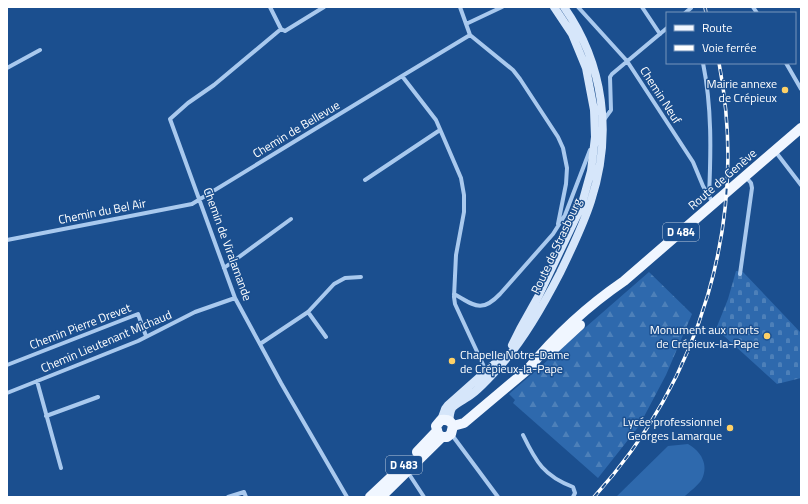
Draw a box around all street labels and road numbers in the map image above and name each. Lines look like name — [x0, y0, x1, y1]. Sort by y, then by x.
street label: Chemin Neuf — [635, 62, 687, 128]
street label: Chemin de Bellevue — [249, 95, 343, 163]
street label: Route de Genève — [683, 144, 761, 214]
street label: Chemin de Viralamande — [199, 185, 257, 303]
street label: Chemin du Bel Air — [57, 193, 147, 229]
street label: Route de Strasbourg — [526, 195, 586, 297]
road number: D 484 — [663, 223, 699, 241]
street label: Chemin Pierre Drevet — [27, 298, 134, 354]
street label: Chemin Lieutenant Michaud — [38, 305, 174, 377]
road number: D 483 — [386, 456, 422, 474]

